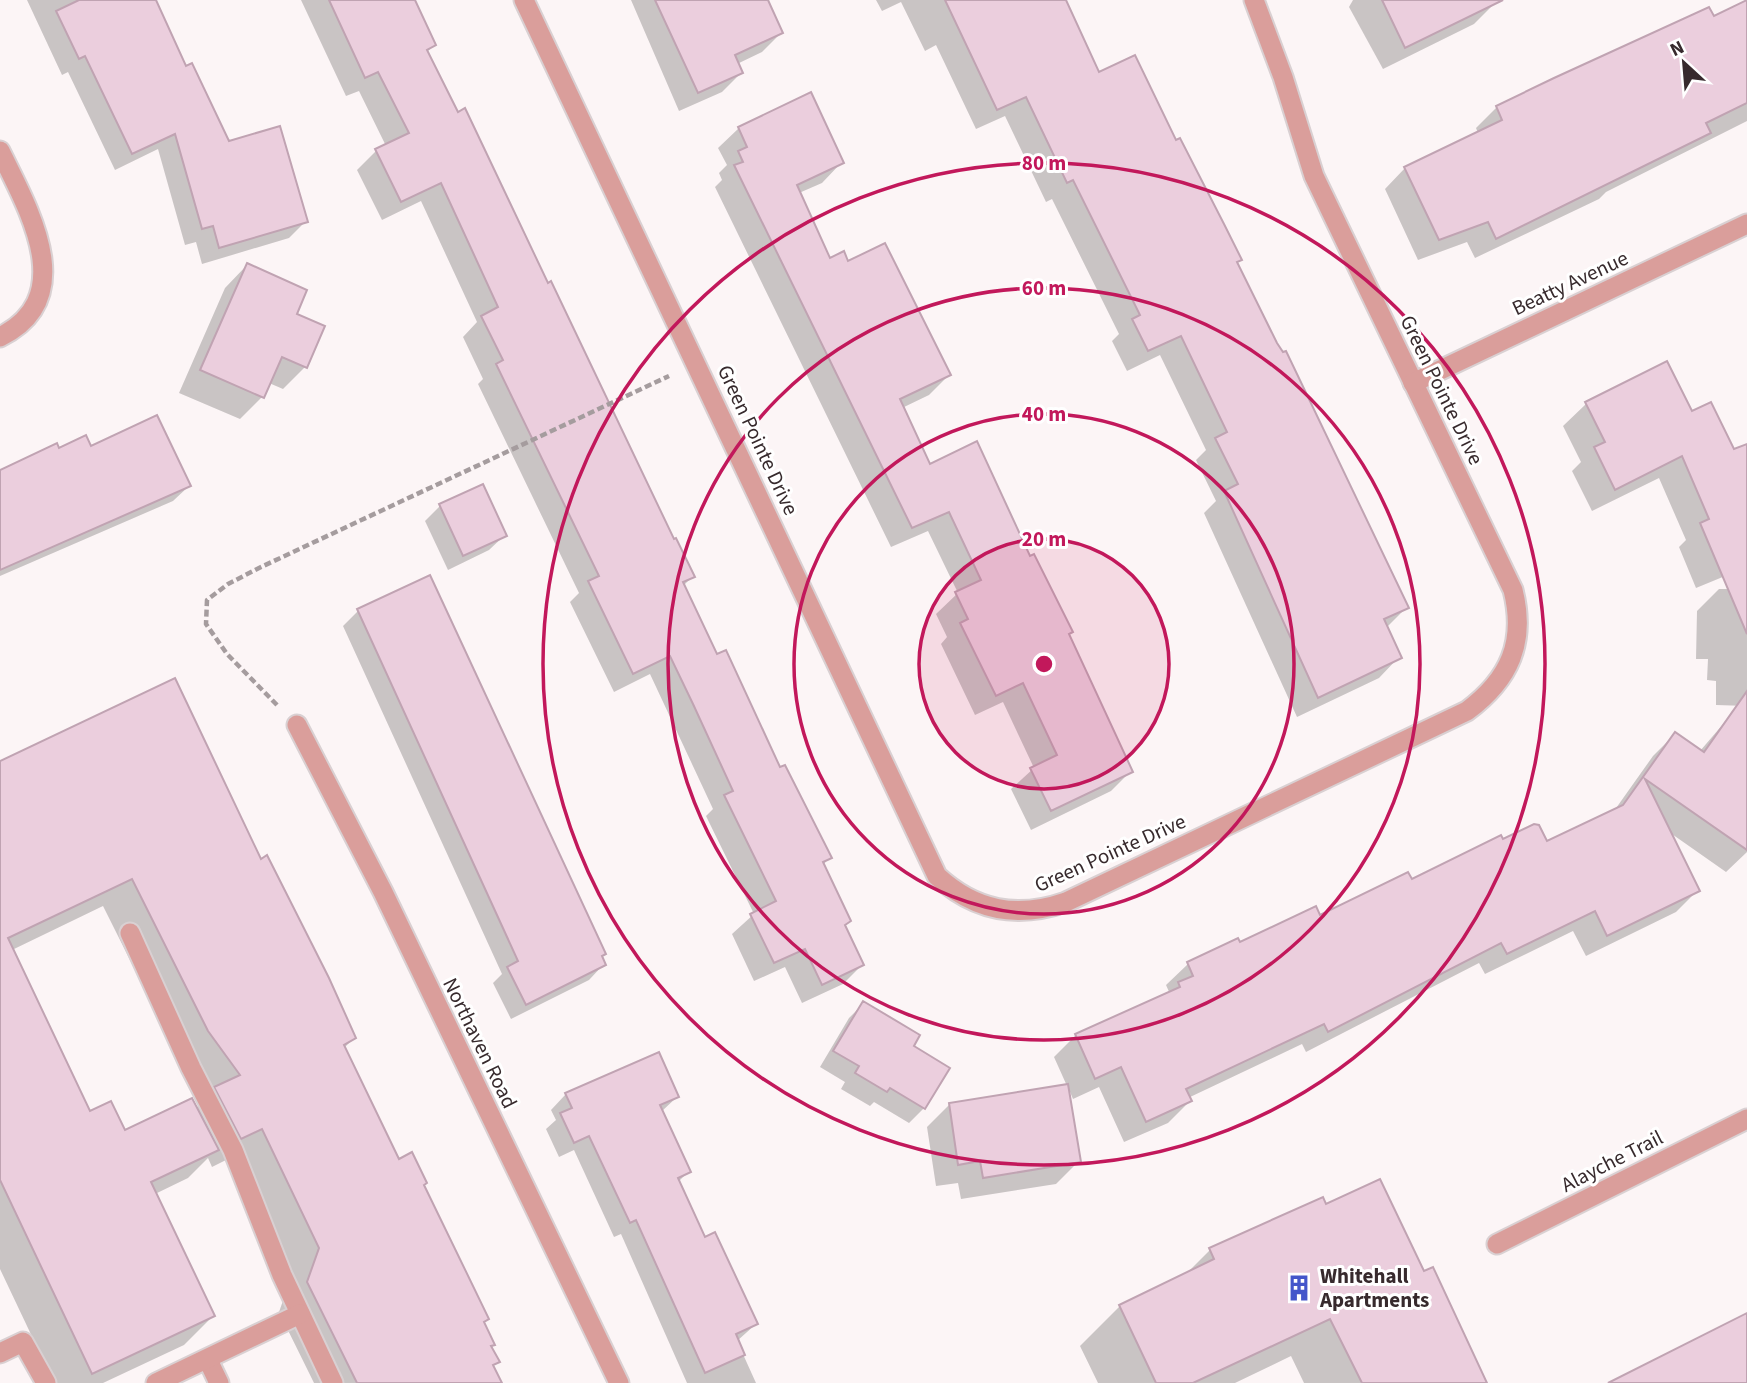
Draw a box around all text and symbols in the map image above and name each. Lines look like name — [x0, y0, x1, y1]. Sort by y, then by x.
north arrow — [1649, 28, 1719, 98]
text: N — [1666, 34, 1689, 64]
text: 80 m — [1022, 148, 1066, 178]
street label: Beatty Avenue — [1507, 243, 1633, 323]
text: 60 m — [1022, 273, 1066, 303]
street label: Green Pointe Drive — [1393, 310, 1491, 470]
street label: Green Pointe Drive — [710, 360, 806, 520]
text: 40 m — [1022, 399, 1066, 429]
text: 20 m — [1022, 524, 1066, 554]
centre of rings — [1032, 652, 1056, 676]
street label: Green Pointe Drive — [1029, 806, 1191, 900]
street label: Northaven Road — [435, 972, 525, 1114]
street label: Alayche Trail — [1556, 1122, 1668, 1200]
place label: Whitehall Apartments — [1319, 1261, 1429, 1315]
building icon: Whitehall Apartments — [1284, 1273, 1314, 1303]

